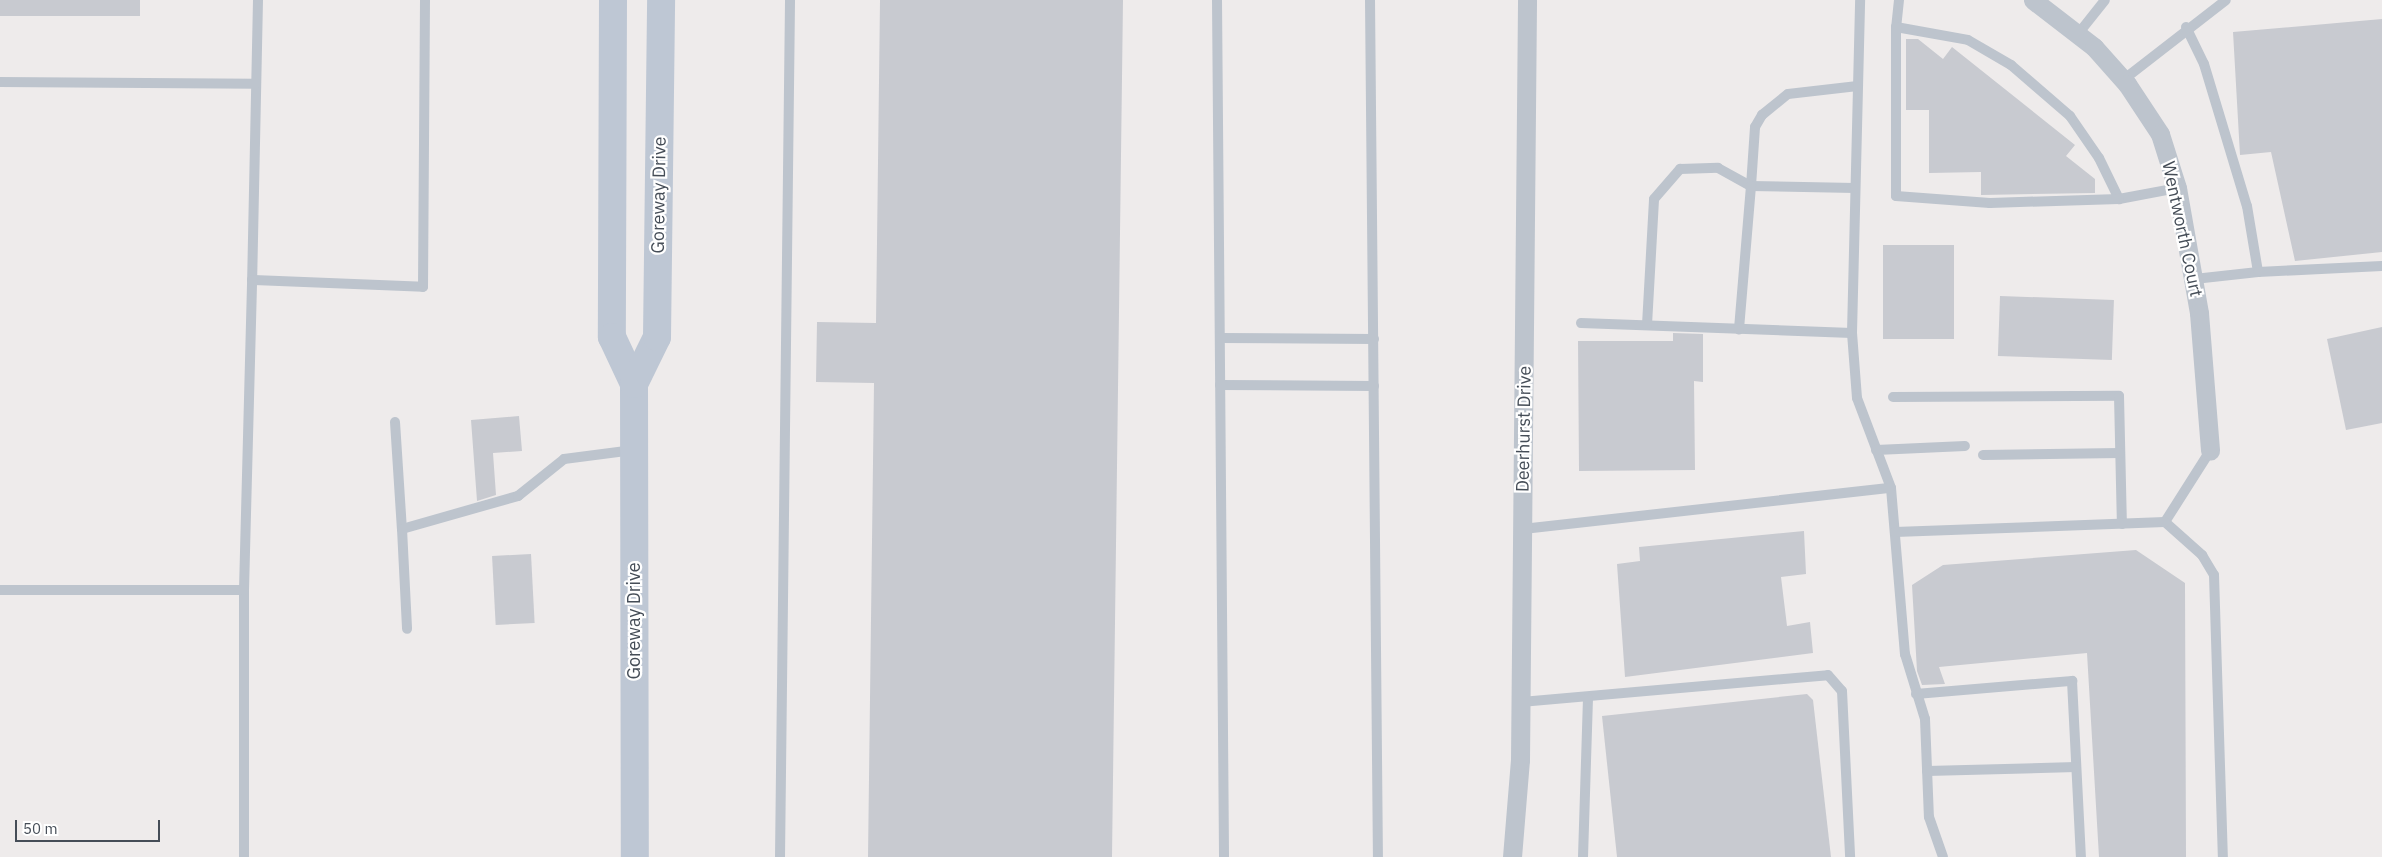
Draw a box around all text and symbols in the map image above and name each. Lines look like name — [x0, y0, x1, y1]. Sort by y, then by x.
street label: Goreway Drive — [647, 136, 671, 254]
street label: Wentworth Court — [2157, 159, 2207, 299]
street label: Deerhurst Drive — [1512, 366, 1536, 492]
street label: Goreway Drive — [623, 562, 645, 680]
scale bar — [18, 810, 162, 842]
text: 50 m — [23, 819, 58, 838]

